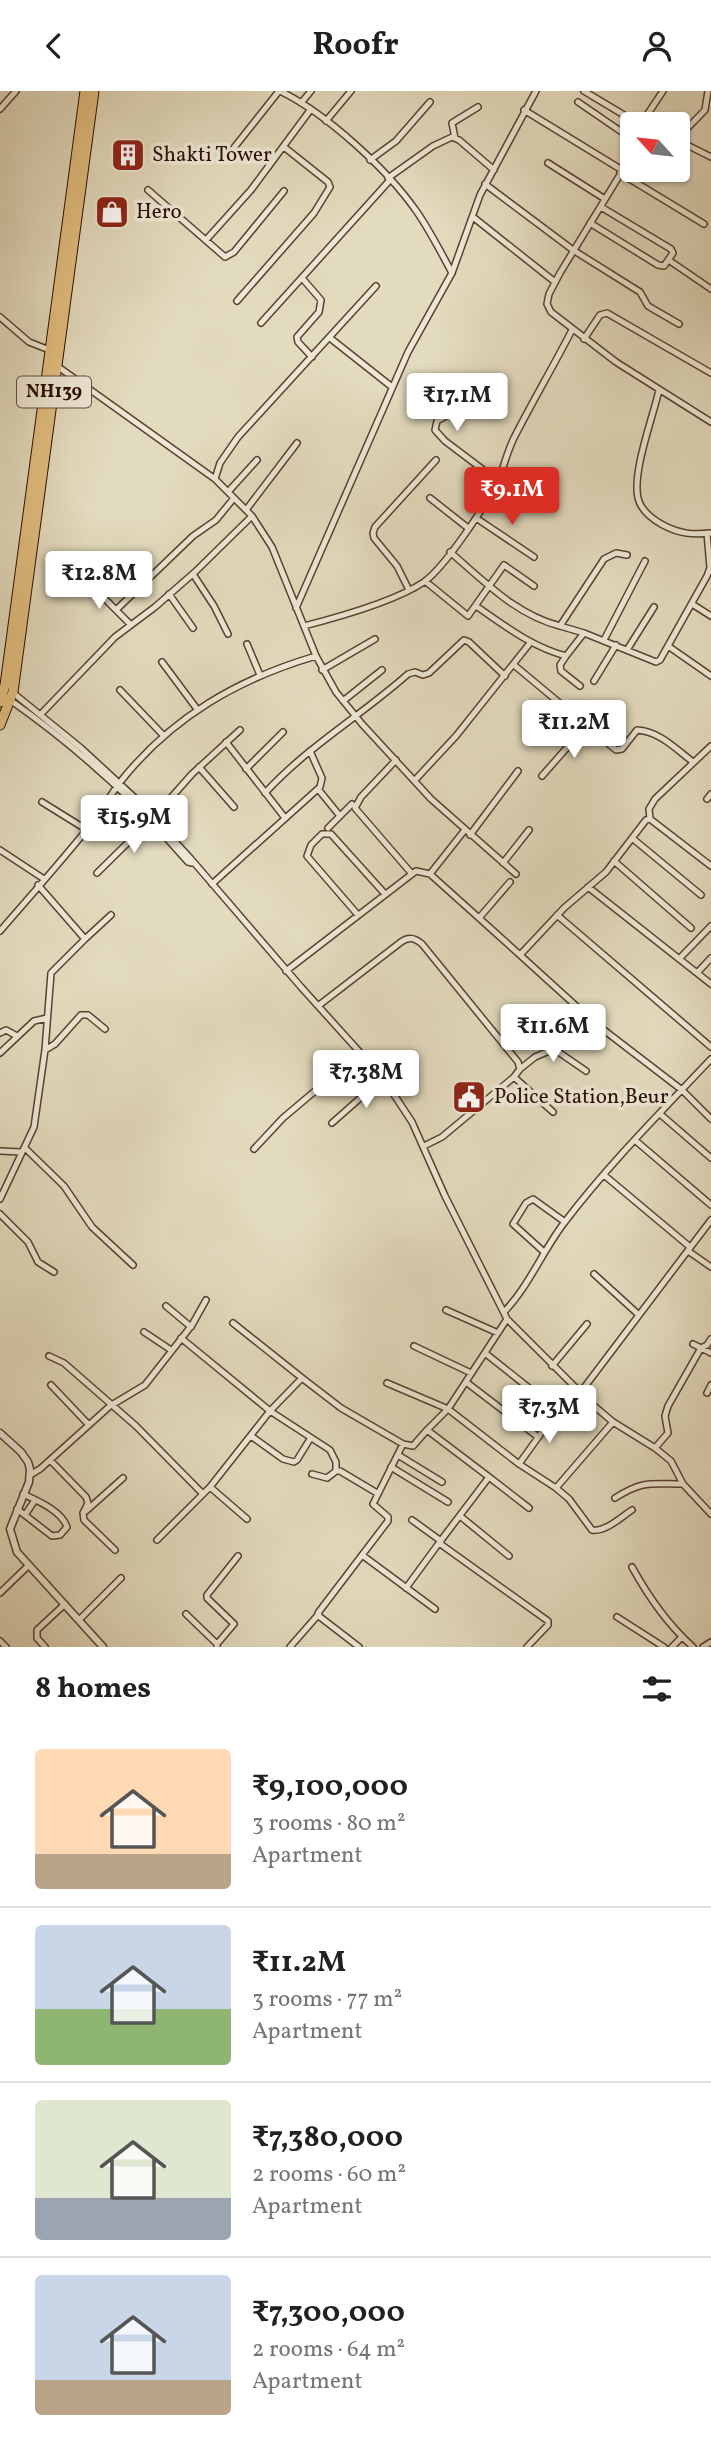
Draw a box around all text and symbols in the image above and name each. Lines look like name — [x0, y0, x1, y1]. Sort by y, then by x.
text: Roofr — [312, 24, 399, 68]
icon: back — [35, 27, 73, 65]
icon: person — [638, 27, 676, 65]
north arrow — [620, 112, 690, 182]
map controls — [620, 112, 690, 182]
building icon: Shakti Tower — [109, 136, 147, 174]
place label: Shakti Tower — [152, 141, 272, 170]
shop icon: Hero — [93, 193, 131, 231]
place label: Hero — [136, 198, 182, 227]
pin: ₹17.1M — [400, 373, 514, 433]
road number: NH139 — [17, 377, 91, 407]
text: ₹17.1M — [423, 380, 491, 412]
pin: ₹9.1M — [463, 467, 561, 527]
text: ₹9.1M — [480, 474, 544, 506]
pin: ₹12.8M — [42, 552, 156, 611]
text: ₹12.8M — [61, 558, 137, 590]
pin: ₹11.2M — [517, 701, 631, 760]
text: ₹11.2M — [538, 707, 610, 739]
pin: ₹15.9M — [77, 795, 191, 855]
text: ₹15.9M — [97, 802, 171, 834]
pin: ₹11.6M — [496, 1005, 610, 1064]
text: ₹11.6M — [517, 1011, 589, 1043]
pin: ₹7.38M — [309, 1051, 423, 1110]
text: ₹7.38M — [329, 1057, 403, 1089]
public building icon: Police Station,Beur — [450, 1078, 488, 1116]
place label: Police Station,Beur — [494, 1083, 669, 1112]
pin: ₹7.3M — [500, 1385, 598, 1445]
text: ₹7.3M — [518, 1392, 580, 1424]
text: 8 homes — [35, 1668, 151, 1710]
icon: filters — [638, 1670, 676, 1708]
text: ₹9,100,000 — [252, 1766, 408, 1808]
icon: home — [91, 1777, 175, 1861]
text: 3 rooms · 80 m² — [252, 1808, 405, 1840]
text: Apartment — [252, 1840, 363, 1872]
text: ₹11.2M — [252, 1942, 346, 1984]
icon: home — [91, 1953, 175, 2037]
text: 3 rooms · 77 m² — [252, 1984, 402, 2016]
text: Apartment — [252, 2016, 363, 2048]
text: ₹7,380,000 — [252, 2117, 403, 2159]
icon: home — [91, 2128, 175, 2212]
text: 2 rooms · 60 m² — [252, 2159, 406, 2191]
text: Apartment — [252, 2191, 363, 2223]
text: ₹7,300,000 — [252, 2292, 405, 2334]
icon: home — [91, 2303, 175, 2387]
text: 2 rooms · 64 m² — [252, 2334, 405, 2366]
text: Apartment — [252, 2366, 363, 2398]

